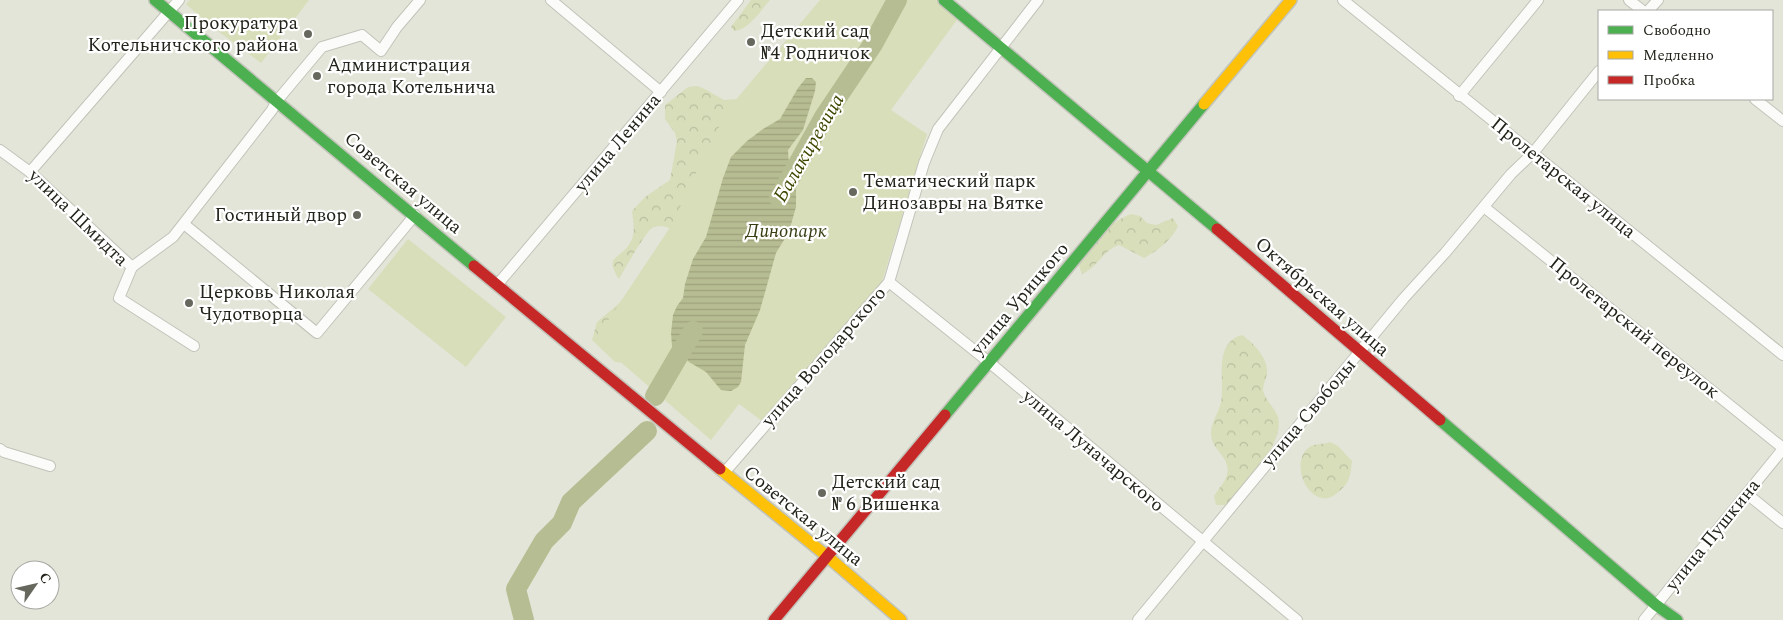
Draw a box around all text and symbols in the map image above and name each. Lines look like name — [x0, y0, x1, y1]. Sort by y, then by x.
place label: Прокуратура Котельничского района — [88, 9, 299, 60]
legend — [1598, 10, 1773, 100]
place label: Детский сад №4 Родничок — [761, 17, 871, 68]
text: Свободно — [1643, 19, 1711, 42]
marker: Прокуратура Котельничского района — [302, 28, 314, 40]
marker: Детский сад №4 Родничок — [745, 36, 757, 48]
text: Медленно — [1643, 44, 1714, 67]
place label: Администрация города Котельнича — [327, 51, 496, 102]
text: Пробка — [1643, 69, 1696, 92]
marker: Администрация города Котельнича — [311, 70, 323, 82]
street label: улица Ленина — [567, 86, 669, 200]
water label: Балакиревица — [766, 88, 852, 208]
street label: Пролетарская улица — [1484, 110, 1642, 246]
street label: Советская улица — [337, 125, 469, 242]
street label: улица Шмидта — [21, 162, 135, 274]
place label: Тематический парк Динозавры на Вятке — [863, 167, 1044, 218]
marker: Тематический парк Динозавры на Вятке — [847, 186, 859, 198]
place label: Гостиный двор — [214, 201, 347, 230]
marker: Гостиный двор — [351, 209, 363, 221]
park label: Динопарк — [744, 217, 827, 246]
street label: Октябрьская улица — [1248, 230, 1396, 364]
street label: улица Урицкого — [963, 236, 1076, 363]
street label: Пролетарский переулок — [1542, 250, 1726, 406]
place label: Церковь Николая Чудотворца — [199, 278, 355, 329]
street label: улица Володарского — [754, 280, 893, 435]
marker: Церковь Николая Чудотворца — [183, 297, 195, 309]
street label: улица Свободы — [1254, 352, 1363, 475]
street label: улица Луначарского — [1015, 382, 1171, 519]
street label: Советская улица — [737, 459, 870, 574]
place label: Детский сад № 6 Вишенка — [832, 468, 940, 519]
street label: улица Пушкина — [1658, 472, 1768, 598]
marker: Детский сад № 6 Вишенка — [816, 487, 828, 499]
north arrow — [10, 560, 60, 610]
text: С — [34, 568, 57, 588]

